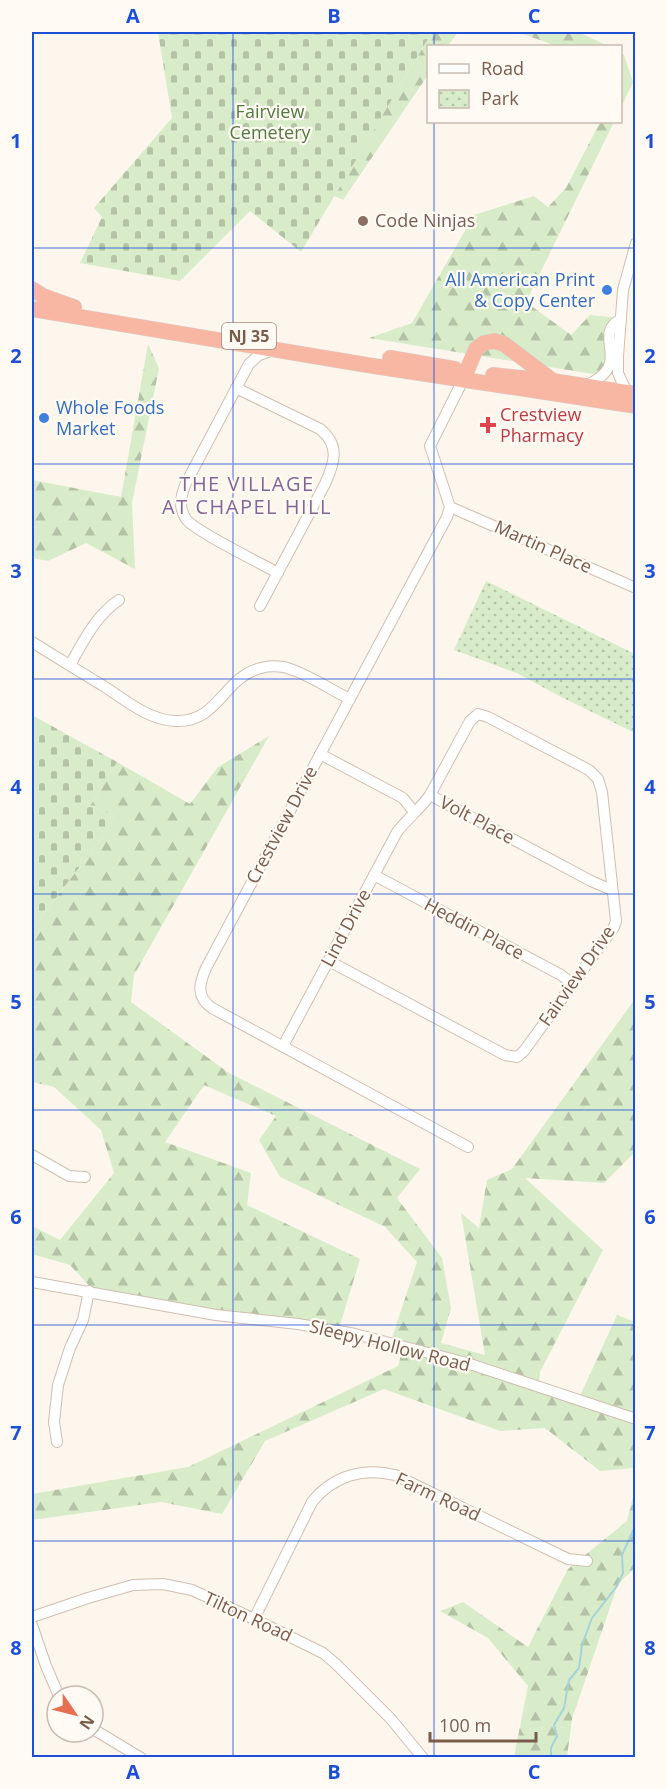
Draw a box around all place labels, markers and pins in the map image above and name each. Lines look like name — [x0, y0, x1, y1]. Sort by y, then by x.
place label: Code Ninjas — [375, 208, 475, 232]
marker: Code Ninjas — [356, 214, 370, 228]
place label: All American Print & Copy Center — [445, 267, 596, 312]
marker: All American Print & Copy Center — [600, 283, 614, 297]
place label: Whole Foods Market — [56, 395, 164, 440]
place label: Crestview Pharmacy — [500, 402, 585, 447]
marker: Whole Foods Market — [37, 411, 51, 425]
marker: Crestview Pharmacy — [481, 418, 495, 432]

